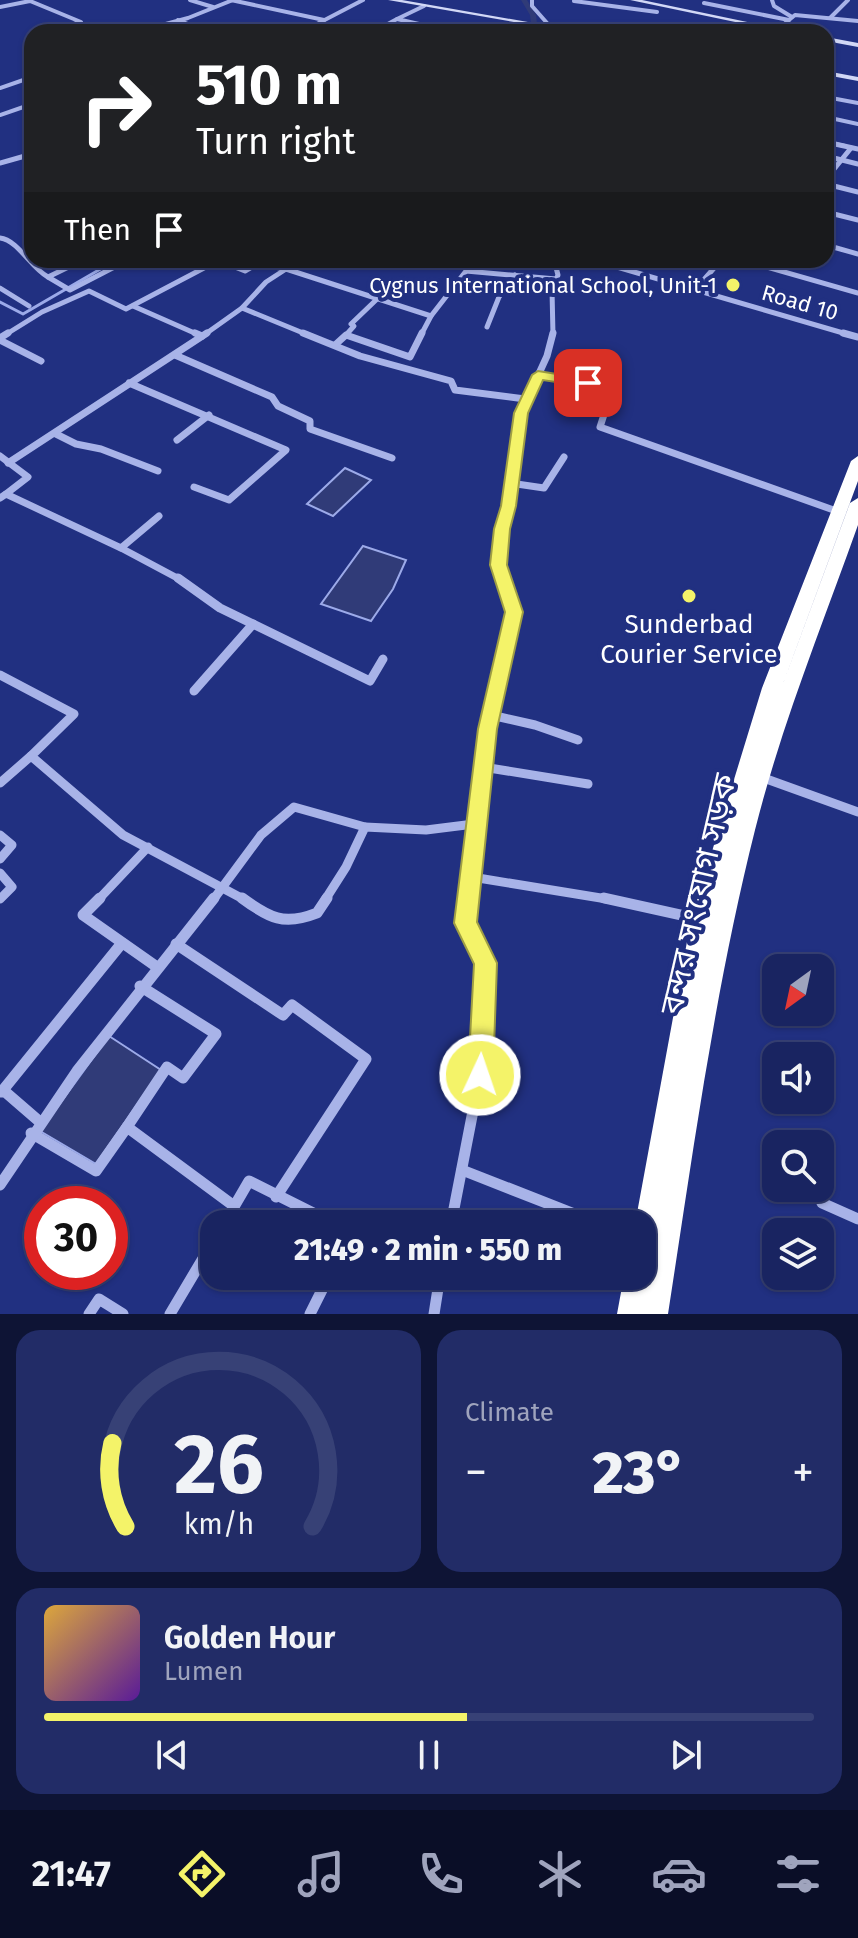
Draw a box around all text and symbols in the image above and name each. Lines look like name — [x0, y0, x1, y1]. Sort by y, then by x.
text: 510 m — [196, 52, 342, 119]
icon: right — [64, 56, 168, 160]
text: Turn right — [196, 120, 356, 164]
icon: arrive — [147, 208, 191, 252]
text: Then — [64, 212, 131, 248]
place label: Cygnus International School, Unit-1 — [369, 272, 717, 299]
marker: Cygnus International School, Unit-1 — [724, 276, 742, 294]
street label: Road 10 — [758, 279, 841, 326]
pin — [554, 349, 622, 417]
icon: arrive — [566, 361, 610, 405]
marker: Sunderbad Courier Service — [680, 587, 698, 605]
place label: Sunderbad Courier Service — [600, 609, 778, 670]
street label: বন্দর সংযোগ সড়ক — [652, 769, 744, 1019]
north arrow — [762, 954, 834, 1026]
map controls — [762, 954, 834, 1290]
position arrow — [438, 1033, 522, 1117]
button: sound — [762, 1042, 834, 1114]
button: search — [762, 1130, 834, 1202]
speed limit sign: 30 — [24, 1186, 128, 1290]
button: layers — [762, 1218, 834, 1290]
text: 21:49 · 2 min · 550 m — [294, 1232, 562, 1268]
text: Climate — [465, 1397, 554, 1428]
text: 26 — [174, 1415, 263, 1515]
text: 23° — [593, 1437, 686, 1509]
text: − — [465, 1446, 487, 1499]
text: + — [792, 1446, 814, 1499]
text: km/h — [183, 1507, 254, 1542]
text: Golden Hour — [164, 1620, 335, 1656]
text: Lumen — [164, 1656, 243, 1687]
icon: previous — [150, 1733, 194, 1777]
icon: pause — [407, 1733, 451, 1777]
icon: next — [664, 1733, 708, 1777]
icon: directions — [174, 1846, 230, 1902]
icon: music — [293, 1846, 349, 1902]
icon: phone — [413, 1846, 469, 1902]
icon: climate — [532, 1846, 588, 1902]
icon: car — [651, 1846, 707, 1902]
icon: filters — [770, 1846, 826, 1902]
text: 21:47 — [32, 1852, 111, 1896]

